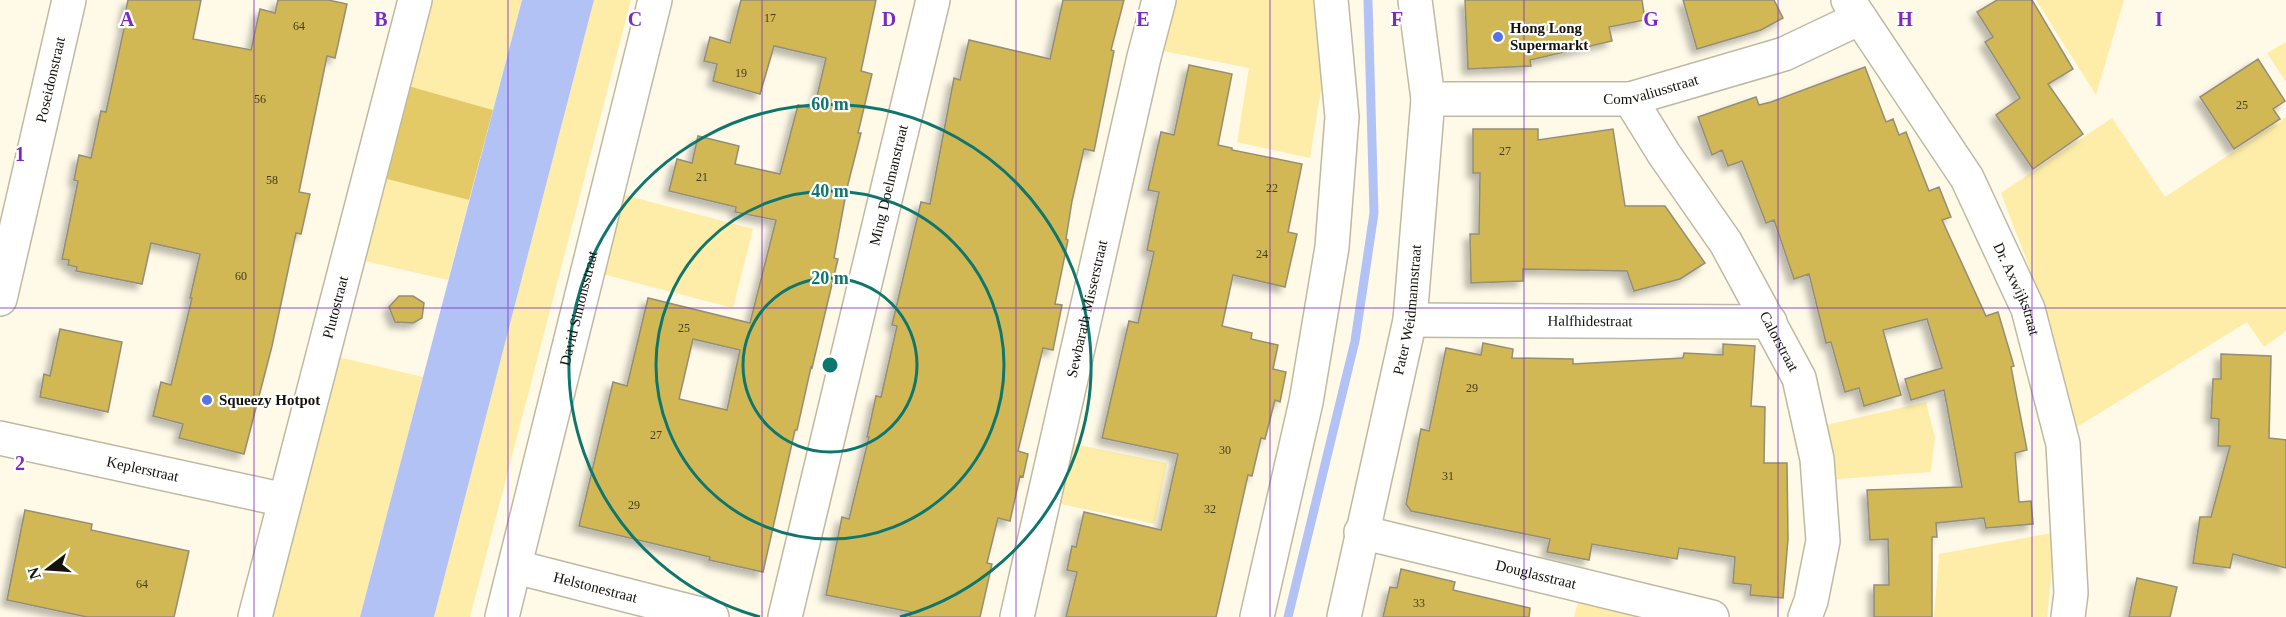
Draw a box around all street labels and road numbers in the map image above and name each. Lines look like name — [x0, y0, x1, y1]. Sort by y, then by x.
street label: Poseidonstraat — [33, 34, 68, 124]
street label: Comvaliusstraat — [1603, 71, 1701, 107]
street label: Ming Doelmanstraat — [866, 122, 911, 247]
street label: Sewbarath Misserstraat — [1064, 238, 1110, 379]
street label: Dr. Axwijkstraat — [1990, 240, 2043, 338]
street label: Pater Weidmannstraat — [1390, 243, 1424, 376]
street label: David Simonsstraat — [557, 248, 601, 368]
street label: Plutostraat — [320, 273, 351, 340]
street label: Calorstraat — [1757, 309, 1802, 375]
street label: Halfhidestraat — [1547, 313, 1633, 329]
street label: Keplerstraat — [105, 453, 181, 485]
street label: Douglasstraat — [1494, 557, 1579, 592]
street label: Helstonestraat — [552, 569, 640, 606]

